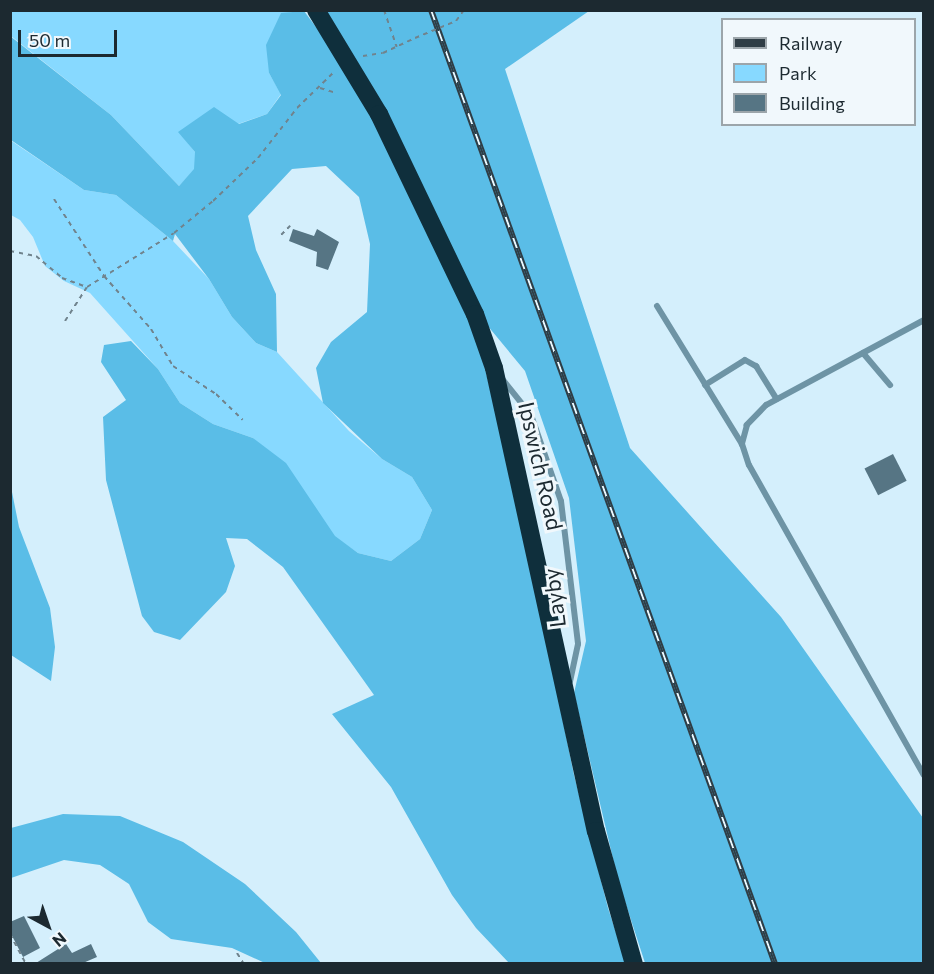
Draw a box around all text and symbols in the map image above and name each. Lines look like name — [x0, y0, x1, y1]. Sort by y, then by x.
scale bar — [21, 18, 120, 56]
legend — [721, 18, 916, 126]
text: 50 m — [29, 29, 70, 51]
text: Railway — [779, 32, 842, 54]
text: Park — [779, 62, 817, 84]
text: Building — [779, 92, 845, 114]
street label: Ipswich Road — [513, 399, 569, 533]
street label: Layby — [537, 567, 571, 629]
north arrow — [18, 896, 78, 956]
text: N — [49, 929, 71, 951]

